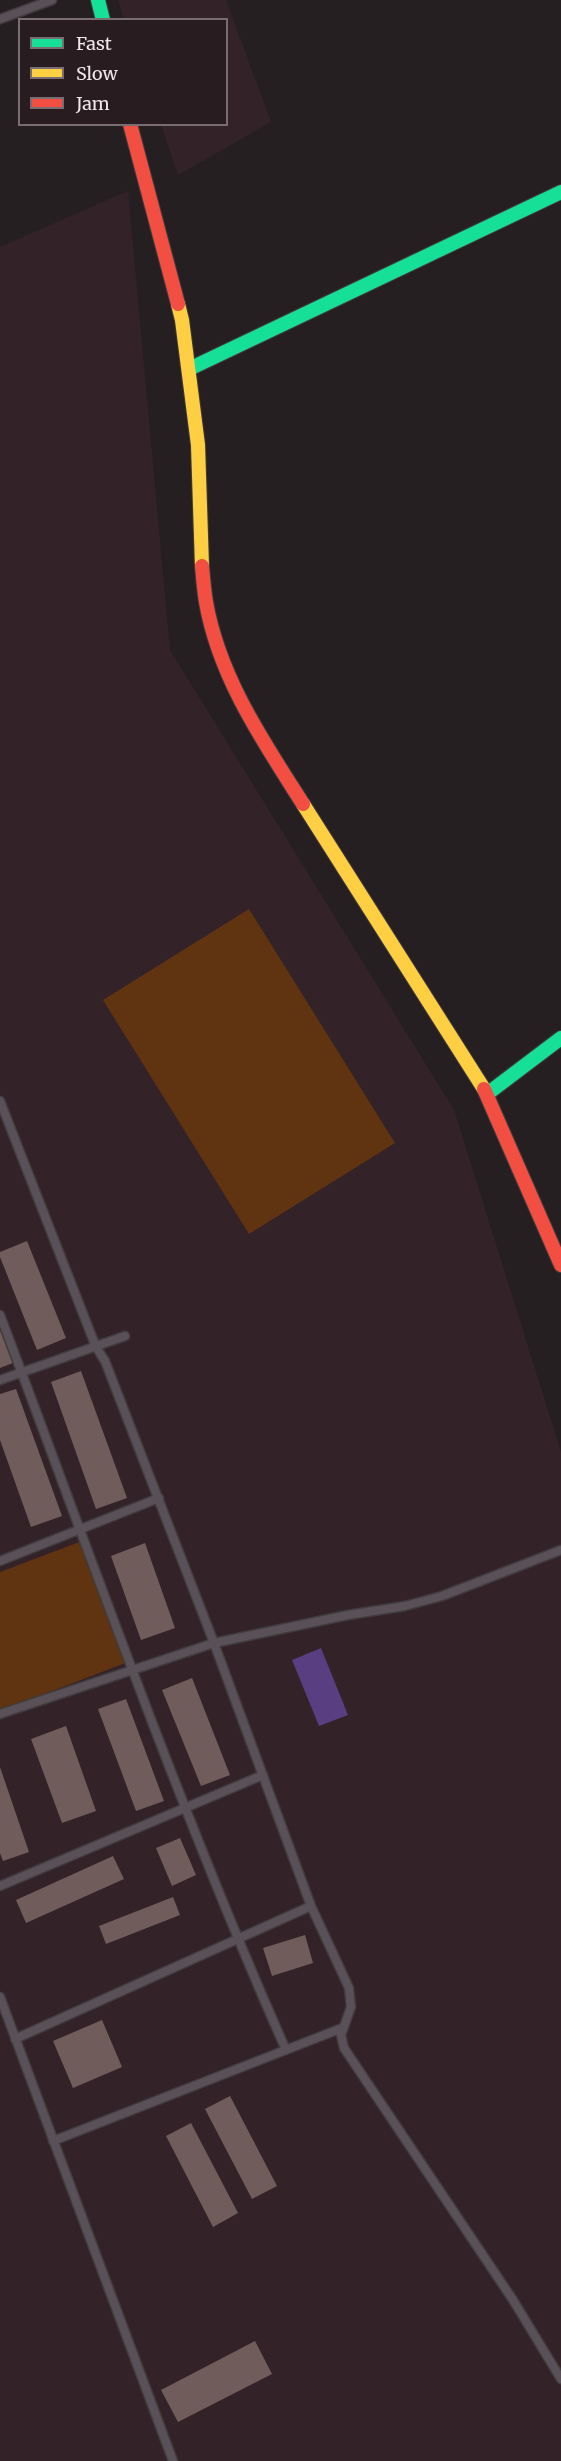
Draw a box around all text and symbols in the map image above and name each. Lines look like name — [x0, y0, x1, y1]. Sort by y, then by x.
legend — [18, 18, 228, 126]
text: Fast — [76, 32, 112, 55]
text: Slow — [76, 62, 118, 85]
text: Jam — [76, 92, 110, 115]

